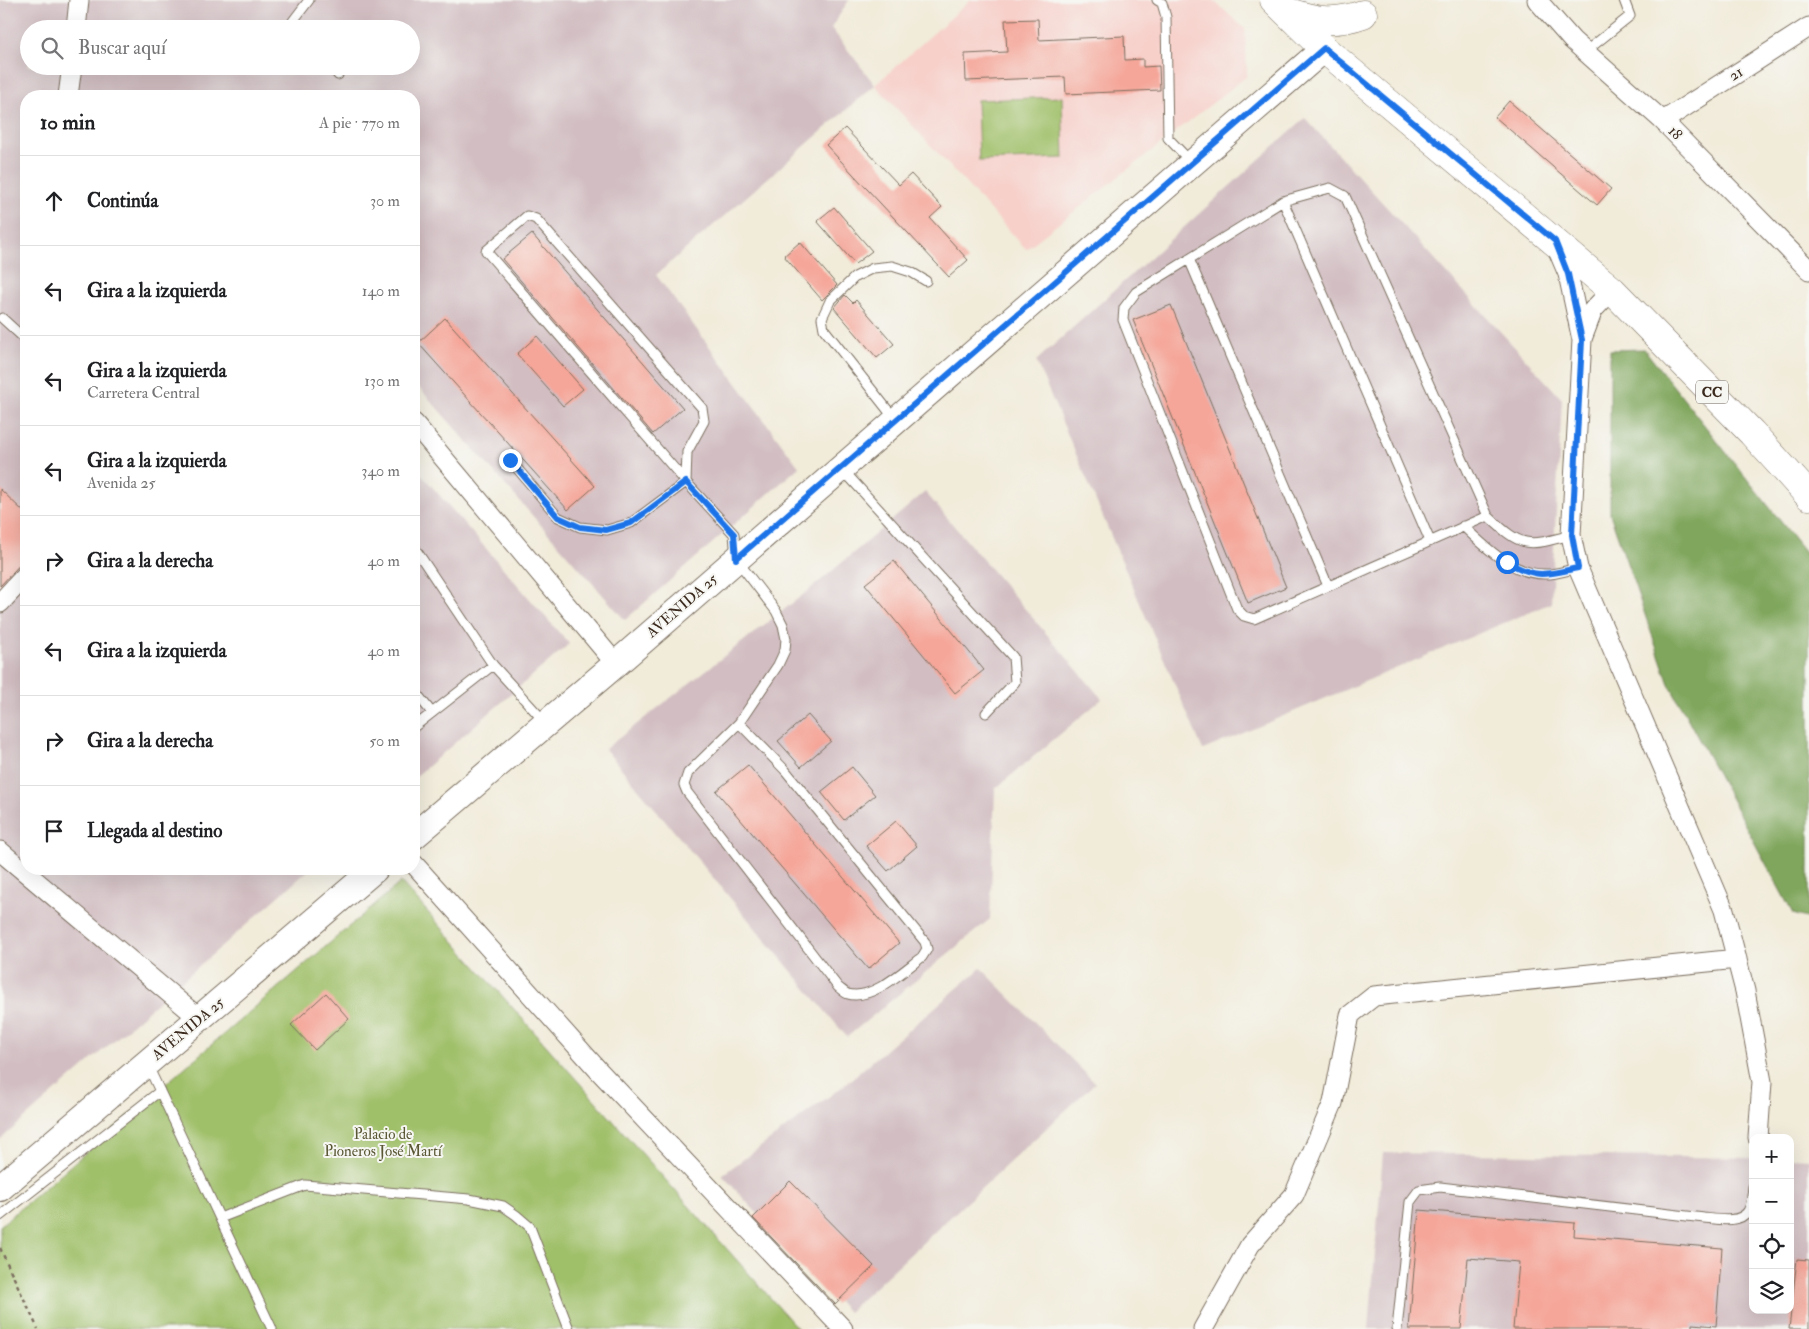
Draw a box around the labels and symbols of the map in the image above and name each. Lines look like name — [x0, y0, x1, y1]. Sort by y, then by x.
street label: 21 — [1725, 63, 1747, 85]
street label: 18 — [1664, 122, 1686, 144]
road number: CC — [1696, 381, 1728, 404]
route end — [499, 449, 522, 472]
route start — [1496, 551, 1519, 574]
street label: AVENIDA 25 — [642, 570, 722, 643]
street label: AVENIDA 25 — [147, 993, 228, 1065]
park label: Palacio de Pioneros José Martí — [324, 1125, 443, 1162]

